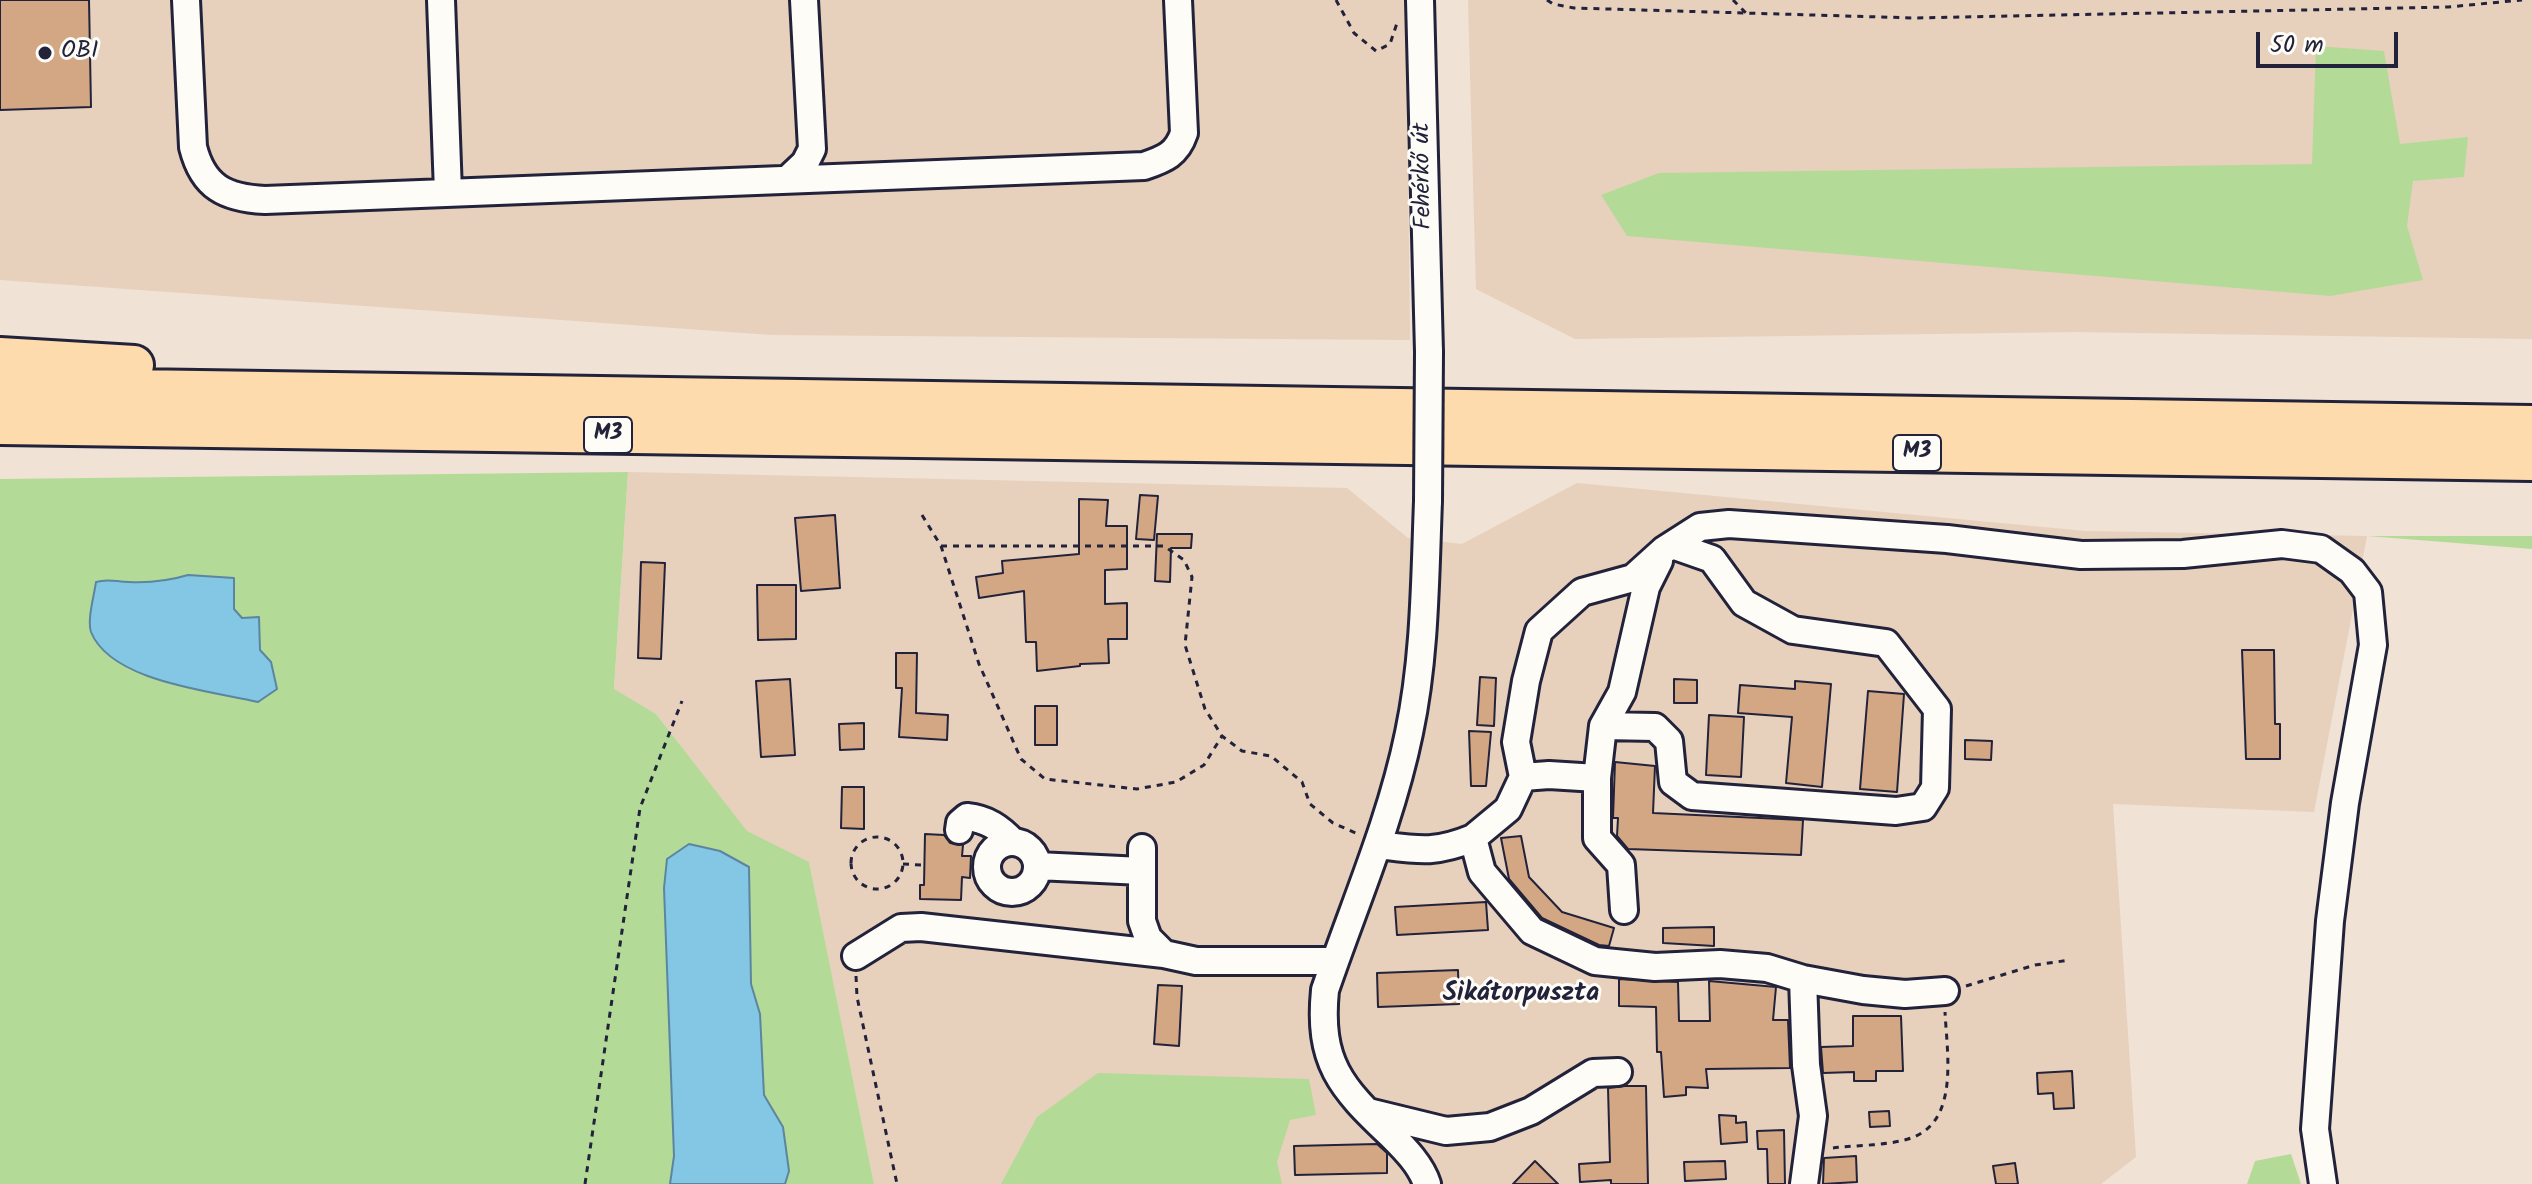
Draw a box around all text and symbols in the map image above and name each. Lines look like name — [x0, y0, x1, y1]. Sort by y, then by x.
scale bar — [2260, 16, 2402, 66]
text: 50 m — [2270, 26, 2324, 65]
place label: OBI — [61, 39, 98, 67]
marker: OBI — [36, 44, 54, 62]
street label: Fehérkő út — [1410, 122, 1440, 230]
road number: M3 — [584, 417, 632, 453]
road number: M3 — [1893, 435, 1941, 471]
district label: Sikátorpuszta — [1443, 980, 1599, 1012]

